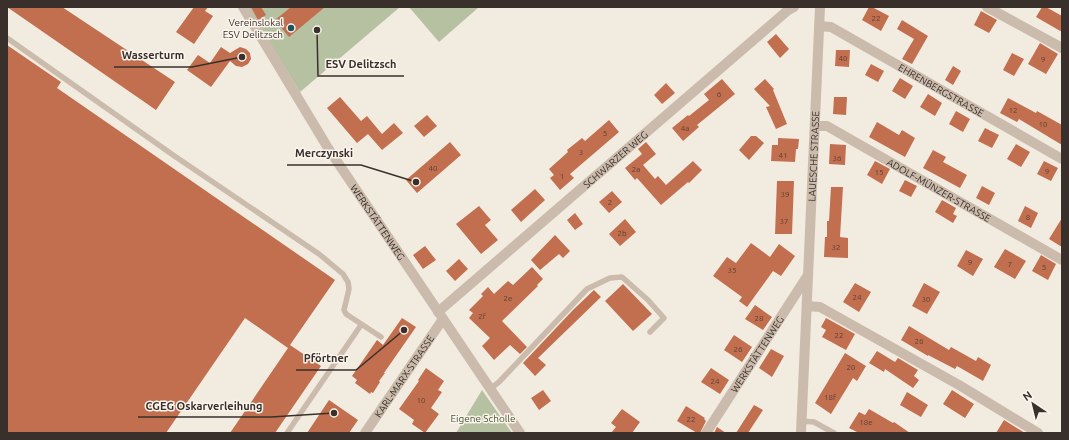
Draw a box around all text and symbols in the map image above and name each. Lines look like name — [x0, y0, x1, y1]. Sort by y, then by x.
house number: 22 — [871, 14, 881, 23]
place label: Vereinslokal ESV Delitzsch — [223, 17, 283, 40]
marker: Vereinslokal ESV Delitzsch — [286, 23, 296, 33]
callout: Wasserturm — [114, 44, 192, 67]
text: Wasserturm — [122, 49, 184, 61]
callout: ESV Delitzsch — [318, 53, 404, 76]
house number: 40 — [838, 54, 848, 63]
house number: 9 — [1041, 55, 1045, 64]
text: ESV Delitzsch — [326, 58, 396, 70]
street label: EHRENBERGSTRASSE — [896, 62, 986, 119]
house number: 6 — [717, 90, 722, 99]
house number: 12 — [1008, 106, 1018, 115]
street label: LAUESCHE STRASSE — [806, 110, 821, 202]
house number: 10 — [1038, 120, 1048, 129]
house number: 4a — [681, 124, 689, 133]
street label: SCHWARZER WEG — [581, 129, 650, 190]
house number: 5 — [603, 129, 607, 138]
callout: Merczynski — [287, 142, 361, 165]
text: Merczynski — [295, 147, 353, 159]
house number: 3 — [579, 148, 583, 157]
house number: 41 — [778, 151, 788, 160]
house number: 36 — [832, 154, 842, 163]
street label: ADOLF-MÜNZER-STRASSE — [885, 156, 993, 224]
house number: 40 — [428, 164, 438, 173]
house number: 2a — [632, 165, 640, 174]
house number: 9 — [1045, 167, 1049, 176]
house number: 15 — [874, 168, 884, 177]
house number: 1 — [560, 172, 564, 181]
street label: WERKSTÄTTENWEG — [348, 182, 407, 262]
house number: 39 — [780, 190, 790, 199]
house number: 2 — [608, 198, 612, 207]
house number: 8 — [1026, 213, 1031, 222]
house number: 37 — [779, 217, 789, 226]
house number: 2b — [617, 229, 627, 238]
house number: 32 — [831, 243, 841, 252]
house number: 9 — [968, 258, 972, 267]
house number: 7 — [1008, 260, 1012, 269]
house number: 5 — [1042, 263, 1046, 272]
house number: 35 — [727, 266, 737, 275]
house number: 24 — [852, 293, 862, 302]
house number: 2e — [504, 294, 512, 303]
house number: 30 — [921, 295, 931, 304]
house number: 2f — [478, 312, 487, 321]
street label: WERKSTÄTTENWEG — [729, 314, 786, 395]
house number: 28 — [754, 314, 764, 323]
house number: 22 — [834, 331, 844, 340]
street label: KARL-MARX-STRASSE — [372, 333, 437, 420]
house number: 26 — [914, 337, 924, 346]
house number: 26 — [733, 345, 743, 354]
callout: Pförtner — [296, 347, 356, 370]
text: Pförtner — [304, 352, 349, 364]
house number: 20 — [846, 363, 856, 372]
house number: 24 — [710, 377, 720, 386]
north arrow — [1013, 384, 1053, 424]
text: N — [1020, 389, 1034, 403]
house number: 18f — [824, 393, 837, 402]
callout: CGEG Oskarverleihung — [138, 394, 271, 417]
house number: 10 — [416, 396, 426, 405]
text: CGEG Oskarverleihung — [145, 400, 263, 412]
park label: Eigene Scholle — [450, 413, 516, 424]
house number: 22 — [686, 415, 696, 424]
house number: 18e — [859, 418, 873, 427]

